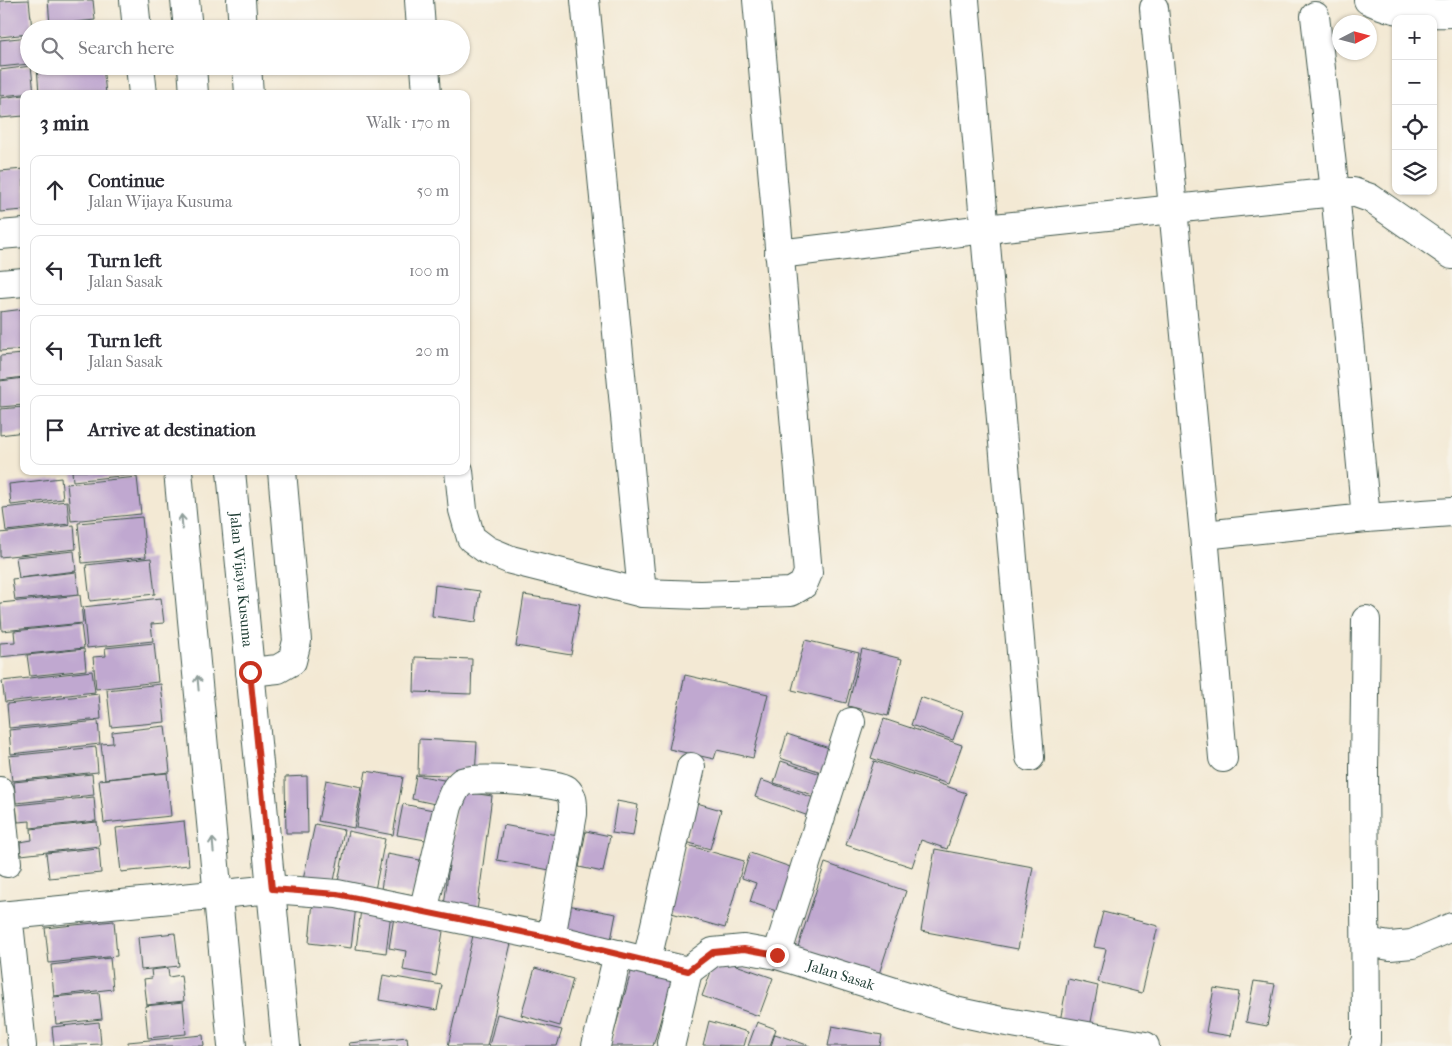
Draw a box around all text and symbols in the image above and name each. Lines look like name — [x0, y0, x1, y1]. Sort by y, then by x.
north arrow — [1332, 15, 1377, 60]
map controls — [1392, 15, 1437, 195]
button: + — [1392, 15, 1437, 60]
search box — [20, 20, 470, 75]
icon: search — [38, 34, 66, 62]
text: Search here — [78, 37, 174, 59]
button: − — [1392, 60, 1437, 105]
button: locate — [1392, 105, 1437, 150]
text: 3 min — [40, 111, 89, 135]
text: Walk · 170 m — [366, 113, 450, 132]
button: layers — [1392, 150, 1437, 195]
text: Continue — [88, 170, 164, 192]
icon: ahead — [41, 176, 69, 204]
text: 50 m — [417, 181, 449, 200]
text: Jalan Wijaya Kusuma — [88, 192, 232, 211]
text: Turn left — [88, 250, 162, 272]
icon: left — [41, 256, 69, 284]
text: 100 m — [409, 261, 449, 280]
text: Jalan Sasak — [88, 272, 163, 291]
text: Turn left — [88, 330, 162, 352]
icon: left — [41, 336, 69, 364]
text: 20 m — [415, 341, 449, 360]
text: Jalan Sasak — [88, 352, 163, 371]
icon: arrive — [41, 416, 69, 444]
text: Arrive at destination — [88, 419, 256, 441]
street label: Jalan Wijaya Kusuma — [226, 510, 257, 649]
one-way arrow — [178, 514, 187, 530]
route start — [239, 661, 262, 684]
one-way arrow — [193, 676, 203, 692]
one-way arrow — [208, 838, 218, 854]
route end — [766, 944, 789, 967]
street label: Jalan Sasak — [804, 956, 877, 994]

